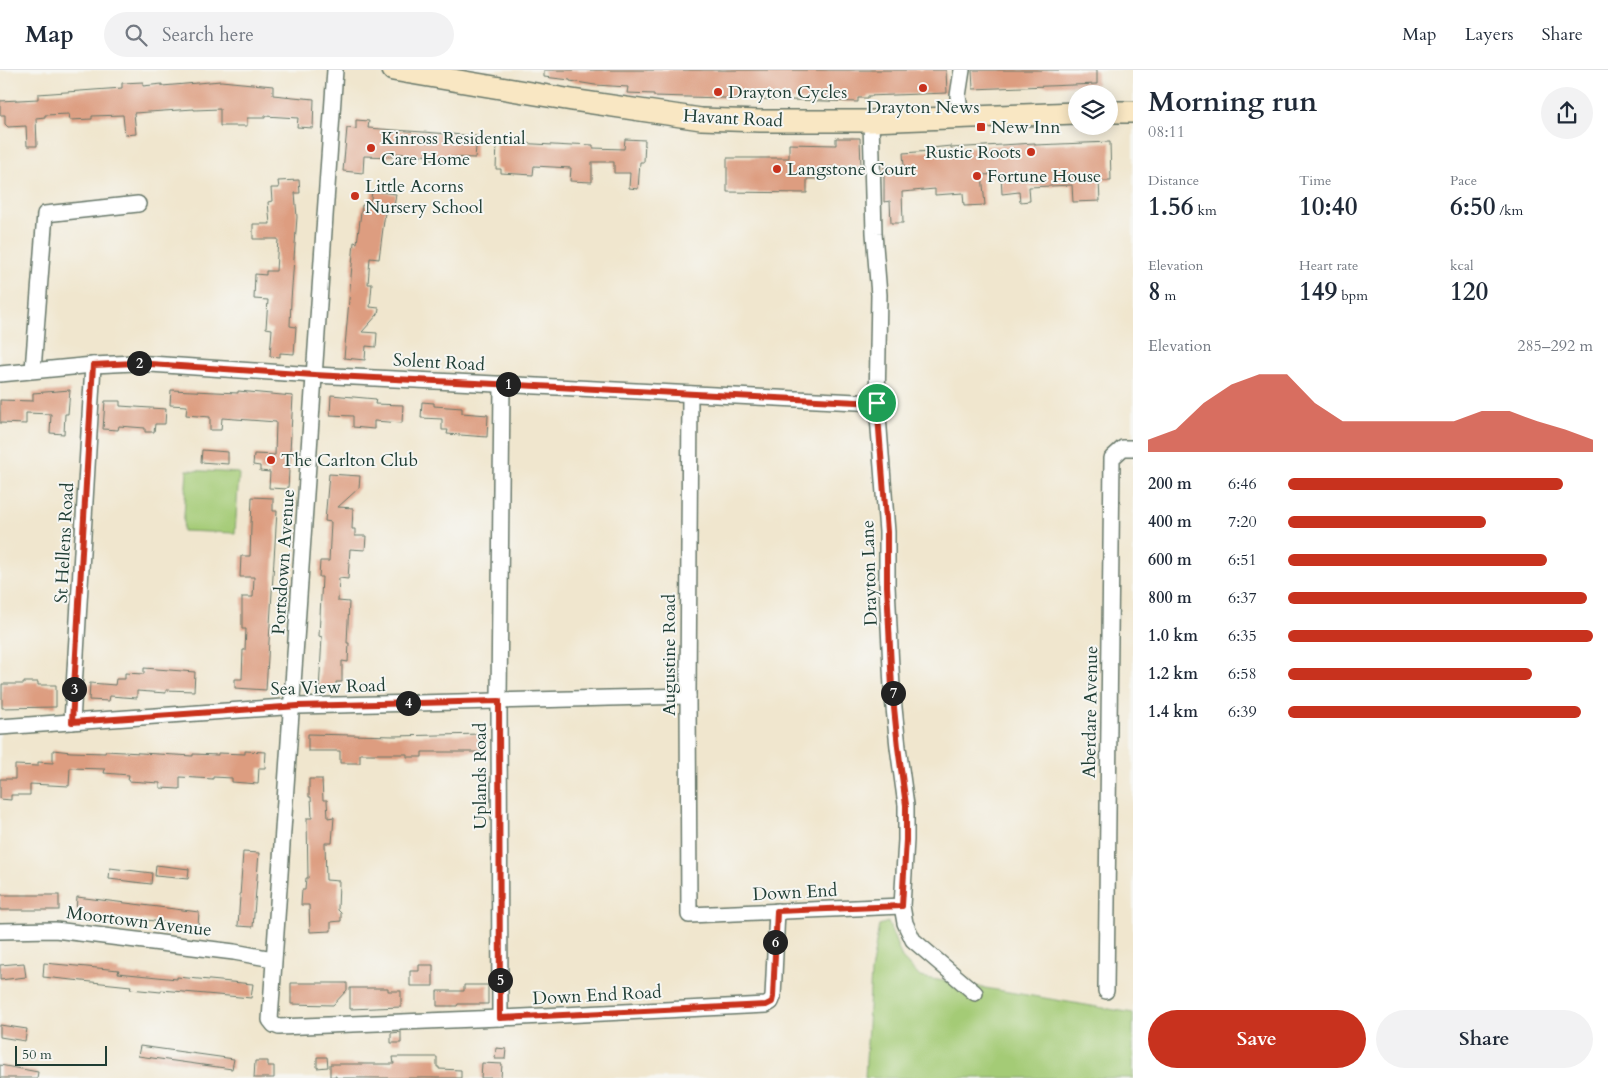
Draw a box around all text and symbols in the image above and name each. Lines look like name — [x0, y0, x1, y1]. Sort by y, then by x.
search box — [104, 12, 454, 57]
text: Map — [25, 18, 74, 51]
icon: search — [122, 21, 150, 49]
text: Search here — [162, 22, 254, 48]
text: Map — [1402, 22, 1437, 47]
text: Layers — [1465, 22, 1514, 47]
text: Share — [1542, 22, 1583, 47]
place label: Drayton Cycles — [728, 80, 847, 105]
marker: Drayton News — [917, 82, 929, 94]
text: Morning run — [1148, 83, 1317, 121]
map controls — [1068, 85, 1118, 135]
button: layers — [1068, 85, 1118, 135]
marker: Drayton Cycles — [712, 86, 724, 98]
button: share — [1541, 87, 1593, 139]
place label: Drayton News — [867, 95, 979, 120]
street label: Havant Road — [682, 103, 784, 134]
place label: New Inn — [991, 115, 1061, 140]
marker: New Inn — [975, 121, 987, 133]
text: 08:11 — [1148, 121, 1185, 143]
place label: Kinross Residential Care Home — [381, 126, 526, 172]
place label: Rustic Roots — [925, 140, 1021, 165]
marker: Kinross Residential Care Home — [365, 142, 377, 154]
marker: Rustic Roots — [1025, 146, 1037, 158]
place label: Langstone Court — [787, 157, 917, 182]
marker: Langstone Court — [771, 163, 783, 175]
place label: Fortune House — [987, 164, 1101, 189]
marker: Fortune House — [971, 170, 983, 182]
text: Distance — [1148, 171, 1199, 190]
text: Time — [1299, 171, 1331, 190]
text: Pace — [1450, 171, 1477, 190]
place label: Little Acorns Nursery School — [365, 174, 483, 220]
marker: Little Acorns Nursery School — [349, 190, 361, 202]
text: 1.56 — [1148, 190, 1194, 224]
text: 10:40 — [1299, 190, 1357, 224]
text: 6:50 — [1450, 190, 1496, 224]
text: km — [1194, 201, 1217, 220]
text: /km — [1496, 201, 1523, 220]
text: Elevation — [1148, 256, 1204, 275]
text: Heart rate — [1299, 256, 1358, 275]
text: kcal — [1450, 256, 1474, 275]
text: 8 — [1148, 275, 1161, 309]
text: 149 — [1299, 275, 1337, 309]
text: 120 — [1450, 275, 1488, 309]
text: m — [1161, 286, 1176, 305]
text: bpm — [1337, 286, 1368, 305]
text: Elevation — [1148, 335, 1212, 357]
text: 285–292 m — [1517, 335, 1593, 357]
street label: Solent Road — [392, 348, 486, 377]
pin: 2 — [126, 350, 152, 376]
text: 2 — [136, 354, 143, 373]
pin: 1 — [496, 372, 520, 396]
text: 1 — [505, 375, 512, 394]
pin — [856, 382, 898, 424]
icon: arrive — [863, 389, 891, 417]
place label: The Carlton Club — [281, 448, 418, 473]
marker: The Carlton Club — [265, 454, 277, 466]
text: 200 m — [1148, 473, 1192, 495]
text: 6:46 — [1228, 473, 1257, 495]
street label: St Hellens Road — [49, 482, 80, 604]
street label: Portsdown Avenue — [266, 488, 301, 636]
text: 400 m — [1148, 511, 1192, 533]
text: 7:20 — [1228, 511, 1257, 533]
street label: Drayton Lane — [855, 520, 884, 626]
text: 600 m — [1148, 549, 1192, 571]
text: 6:51 — [1228, 549, 1257, 571]
text: 800 m — [1148, 587, 1192, 609]
text: 6:37 — [1228, 587, 1257, 609]
street label: Augustine Road — [657, 593, 682, 716]
text: 1.0 km — [1148, 625, 1198, 647]
text: 6:35 — [1228, 625, 1257, 647]
street label: Aberdare Avenue — [1077, 646, 1104, 778]
text: 1.2 km — [1148, 663, 1198, 685]
text: 6:58 — [1228, 663, 1257, 685]
street label: Sea View Road — [270, 673, 386, 702]
pin: 3 — [62, 676, 86, 702]
text: 3 — [71, 680, 78, 699]
pin: 7 — [880, 680, 906, 706]
text: 7 — [890, 684, 897, 703]
pin: 4 — [396, 690, 420, 716]
text: 4 — [405, 694, 412, 713]
text: 1.4 km — [1148, 701, 1198, 723]
text: 6:39 — [1228, 701, 1257, 723]
street label: Uplands Road — [468, 722, 493, 829]
street label: Down End — [752, 878, 838, 907]
street label: Moortown Avenue — [65, 900, 213, 943]
pin: 6 — [762, 930, 788, 954]
text: 6 — [772, 933, 779, 952]
pin: 5 — [488, 968, 512, 992]
text: 5 — [497, 971, 504, 990]
street label: Down End Road — [532, 980, 663, 1011]
button: Save — [1148, 1010, 1366, 1068]
button: Share — [1376, 1010, 1593, 1068]
scale bar — [15, 1043, 108, 1066]
text: 50 m — [22, 1045, 52, 1064]

